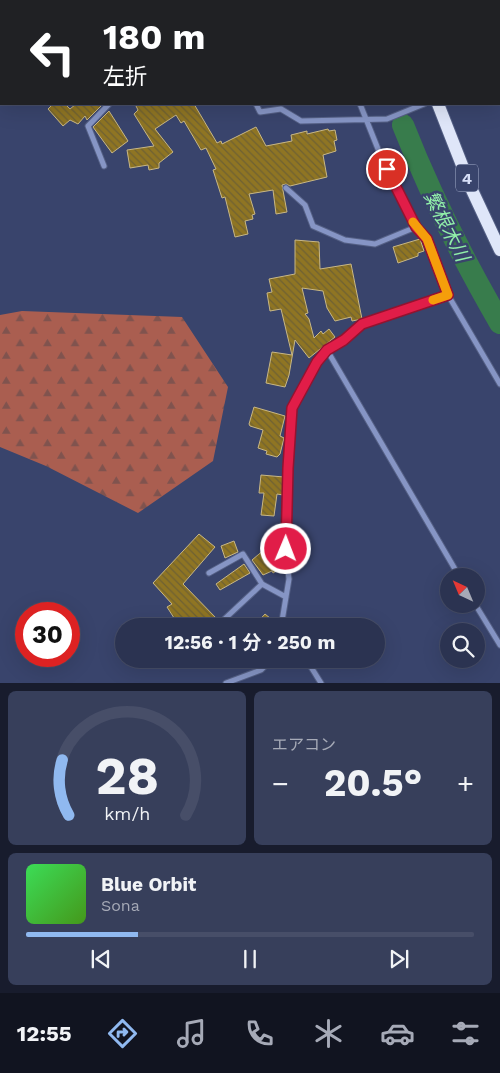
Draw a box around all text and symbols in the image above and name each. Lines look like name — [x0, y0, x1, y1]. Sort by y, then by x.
text: 180 m — [103, 16, 206, 58]
icon: left — [20, 20, 85, 85]
text: 左折 — [103, 64, 147, 89]
pin — [366, 148, 408, 190]
icon: arrive — [373, 155, 401, 183]
road number: 4 — [456, 164, 478, 192]
water label: 繁根木川 — [419, 187, 475, 267]
position arrow — [259, 522, 311, 574]
north arrow — [440, 568, 485, 612]
map controls — [440, 568, 485, 668]
speed limit sign: 30 — [15, 602, 80, 667]
button: search — [440, 623, 485, 668]
text: 12:56 · 1 分 · 250 m — [165, 631, 335, 654]
text: エアコン — [272, 735, 336, 754]
text: 28 — [95, 746, 159, 807]
text: 20.5° — [324, 761, 422, 805]
text: − — [272, 767, 289, 800]
text: + — [457, 767, 474, 800]
text: km/h — [104, 803, 150, 824]
text: Blue Orbit — [101, 873, 196, 896]
text: Sona — [101, 896, 140, 915]
icon: previous — [87, 945, 115, 973]
icon: pause — [236, 945, 264, 973]
icon: next — [385, 945, 413, 973]
icon: directions — [105, 1016, 140, 1051]
icon: music — [174, 1016, 209, 1051]
icon: phone — [242, 1016, 277, 1051]
icon: climate — [311, 1016, 346, 1051]
icon: car — [380, 1016, 415, 1051]
icon: filters — [448, 1016, 483, 1051]
text: 12:55 — [17, 1021, 72, 1046]

